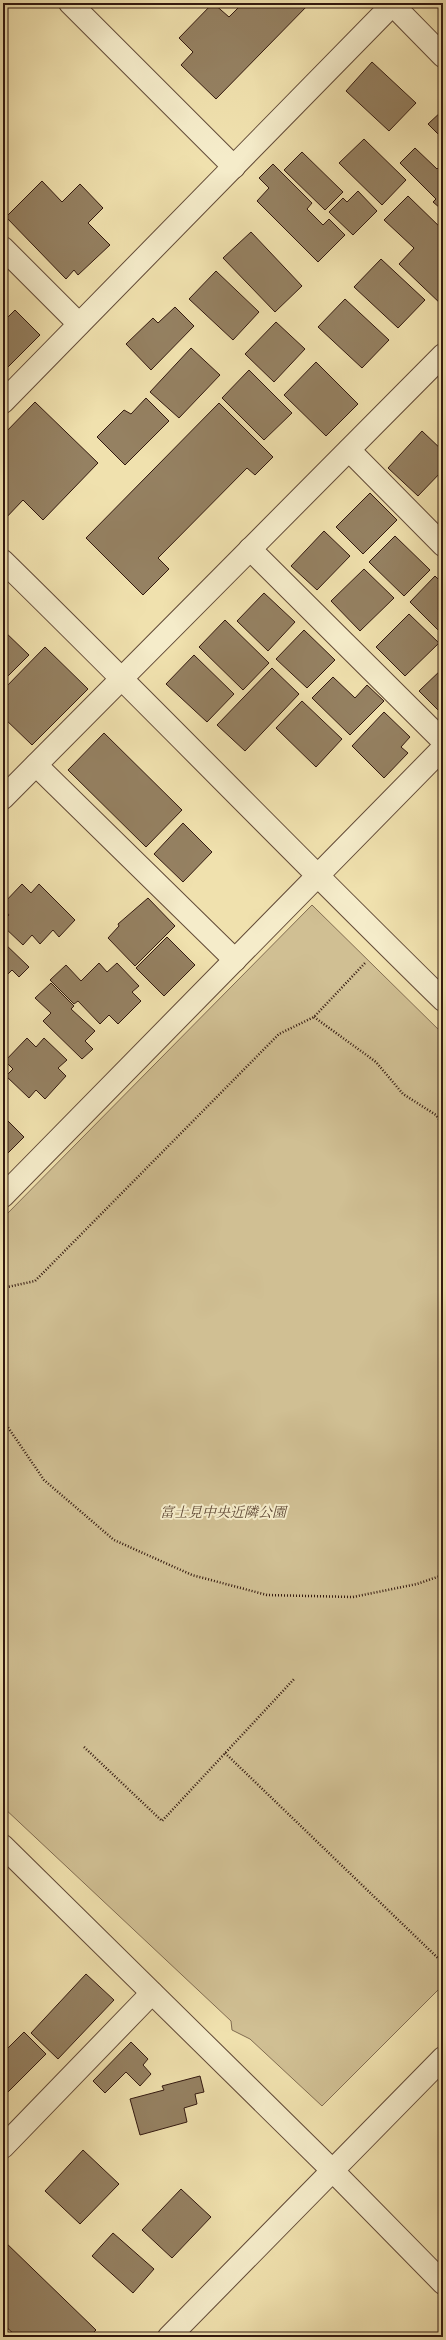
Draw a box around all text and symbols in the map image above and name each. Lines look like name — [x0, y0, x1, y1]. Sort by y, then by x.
park label: 富士見中央近隣公園 — [160, 1503, 288, 1521]

